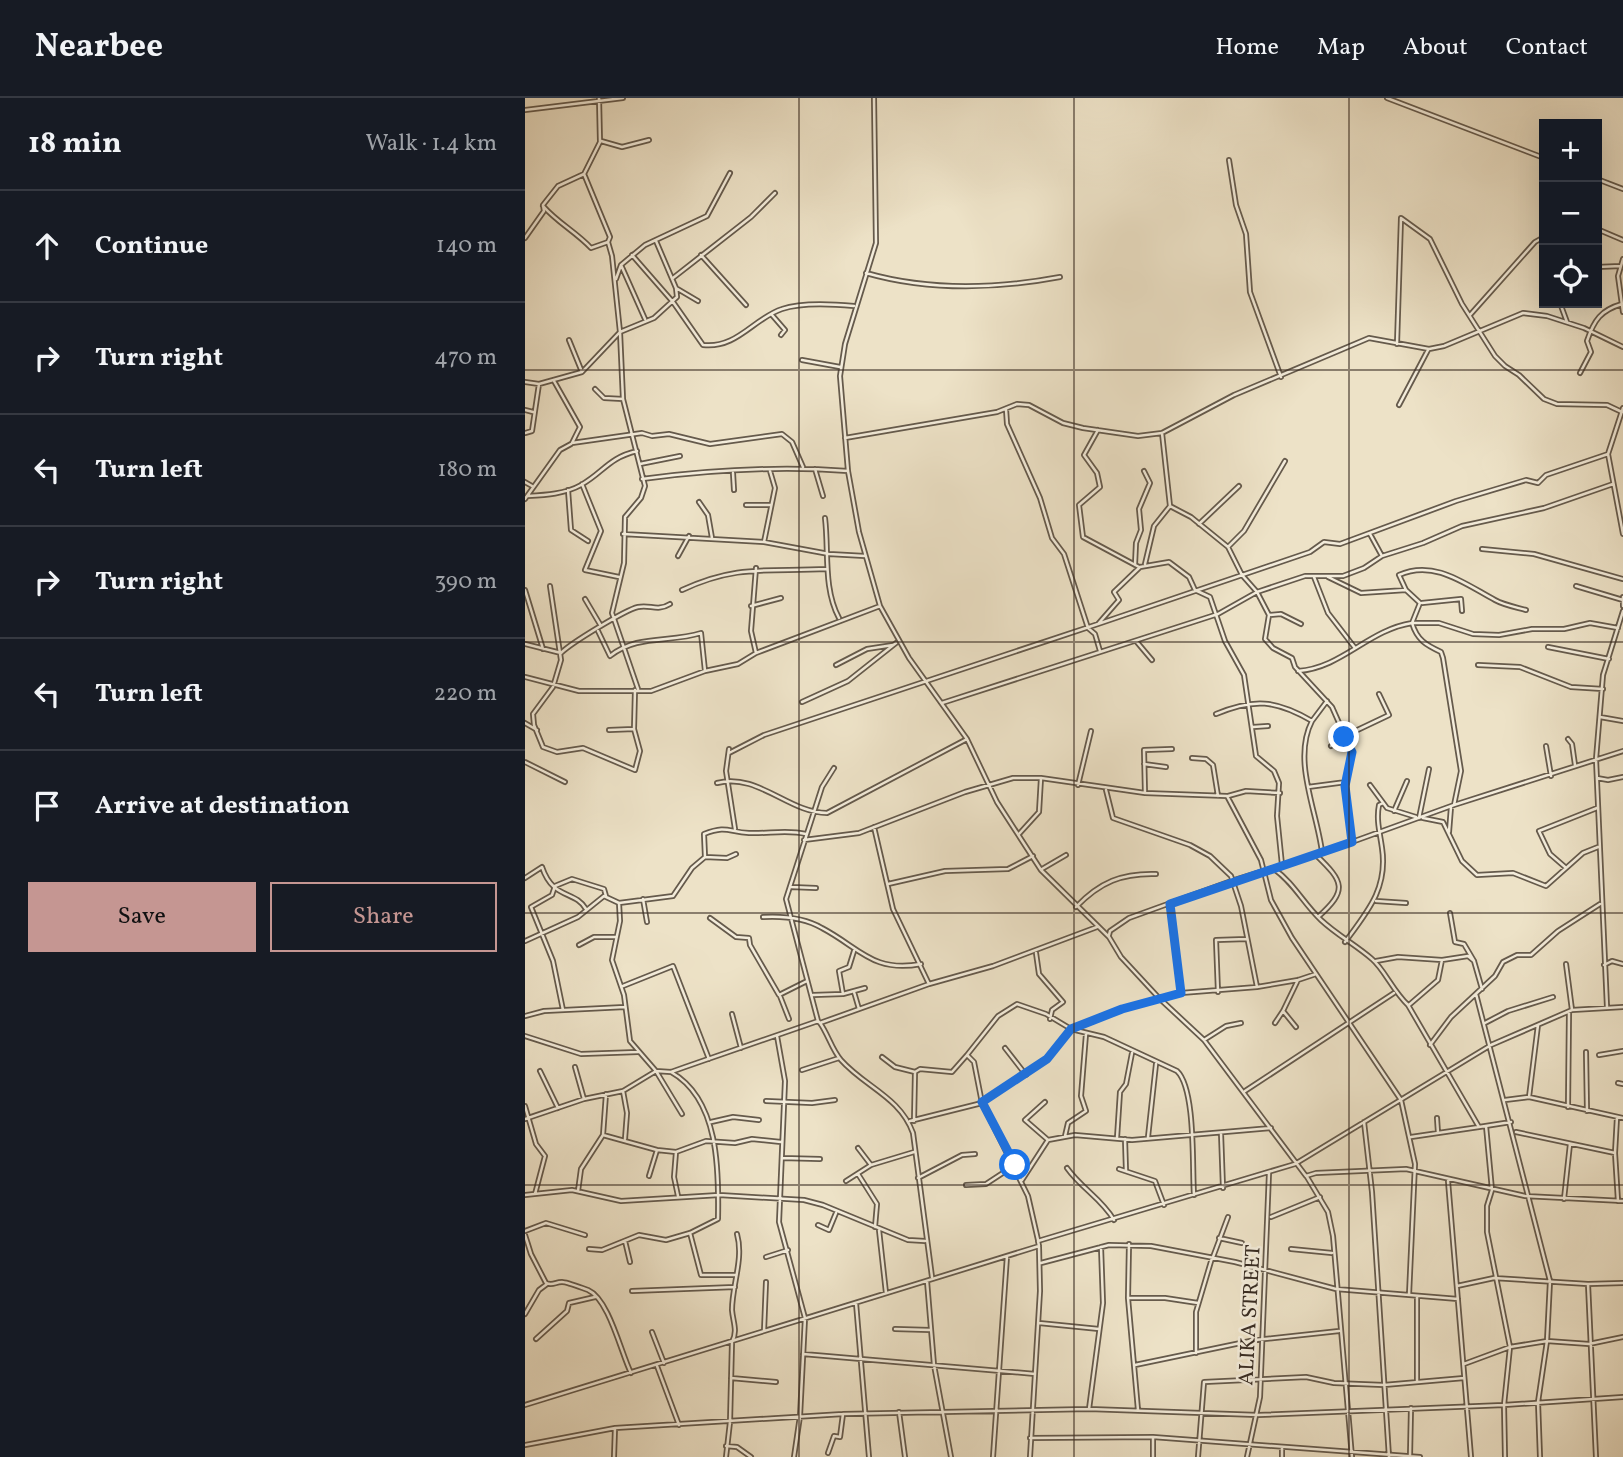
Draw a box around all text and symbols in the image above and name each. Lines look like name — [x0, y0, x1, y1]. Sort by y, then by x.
text: Nearbee — [35, 25, 163, 71]
text: Home — [1215, 31, 1279, 65]
text: Map — [1317, 31, 1365, 65]
text: About — [1403, 31, 1468, 65]
text: Contact — [1506, 31, 1588, 65]
map controls — [1539, 119, 1602, 308]
button: + — [1539, 119, 1602, 182]
text: 18 min — [28, 123, 122, 165]
text: Walk · 1.4 km — [365, 128, 497, 160]
button: − — [1539, 182, 1602, 245]
icon: ahead — [28, 227, 66, 265]
text: Continue — [95, 228, 208, 264]
text: 140 m — [436, 230, 497, 262]
button: locate — [1539, 245, 1602, 308]
icon: right — [28, 339, 66, 377]
text: Turn right — [95, 340, 223, 376]
text: 470 m — [434, 342, 497, 374]
icon: left — [28, 451, 66, 489]
text: Turn left — [95, 452, 203, 488]
text: 180 m — [438, 454, 497, 486]
icon: right — [28, 563, 66, 601]
text: Turn right — [95, 564, 223, 600]
text: 390 m — [434, 566, 497, 598]
icon: left — [28, 675, 66, 713]
text: Turn left — [95, 676, 203, 712]
text: 220 m — [434, 678, 497, 710]
route end — [1328, 721, 1359, 752]
icon: arrive — [28, 787, 66, 825]
text: Arrive at destination — [95, 788, 350, 824]
button: Save — [28, 882, 256, 952]
button: Share — [270, 882, 497, 952]
route start — [999, 1149, 1030, 1180]
street label: ALIKA STREET — [1232, 1244, 1269, 1386]

